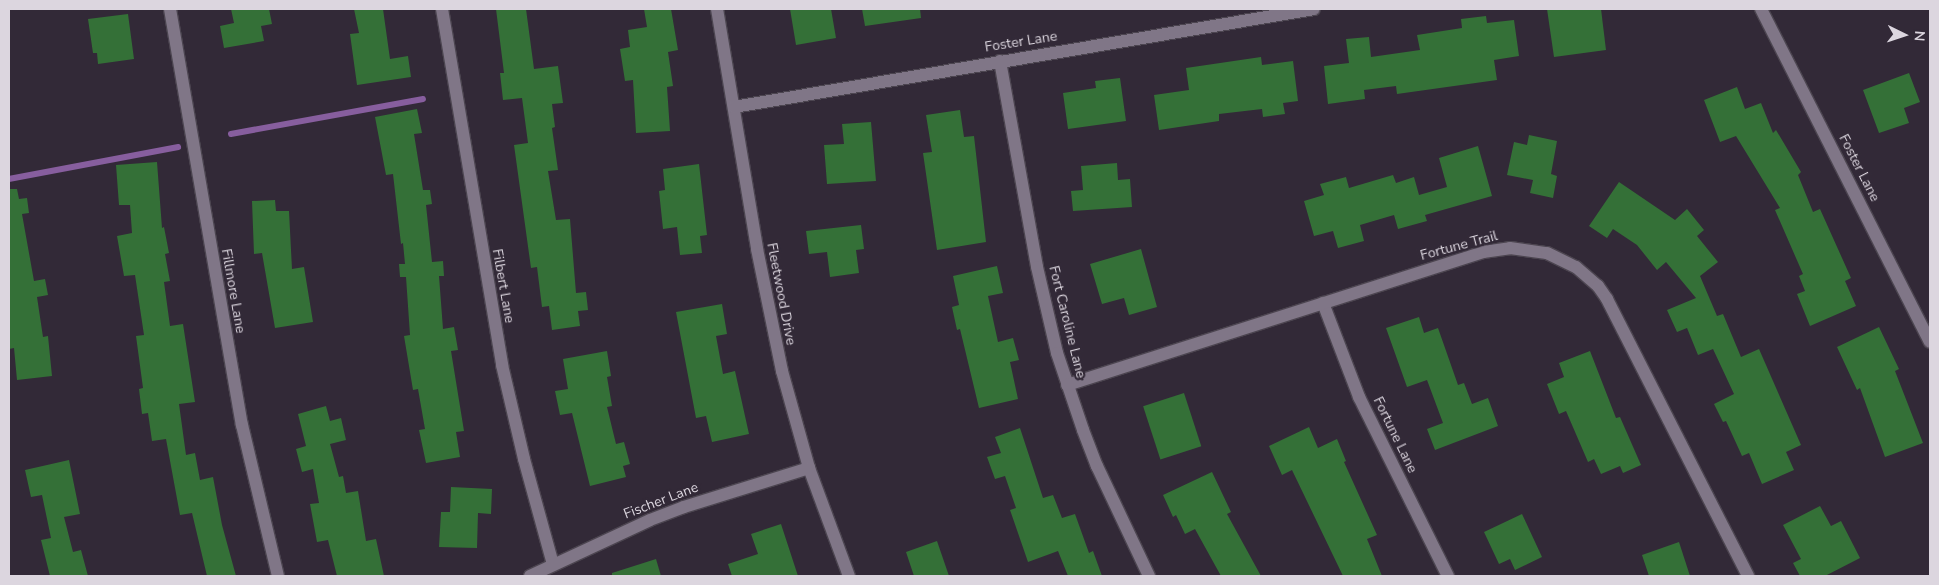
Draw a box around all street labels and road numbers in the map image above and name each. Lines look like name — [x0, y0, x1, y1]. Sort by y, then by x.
street label: Foster Lane — [984, 28, 1058, 56]
street label: Foster Lane — [1835, 132, 1883, 204]
street label: Fortune Trail — [1418, 228, 1500, 264]
street label: Fleetwood Drive — [763, 241, 799, 347]
street label: Fillmore Lane — [217, 248, 249, 334]
street label: Filbert Lane — [488, 248, 518, 324]
street label: Fort Caroline Lane — [1045, 264, 1089, 380]
street label: Fortune Lane — [1369, 394, 1421, 476]
street label: Fischer Lane — [621, 479, 701, 523]

